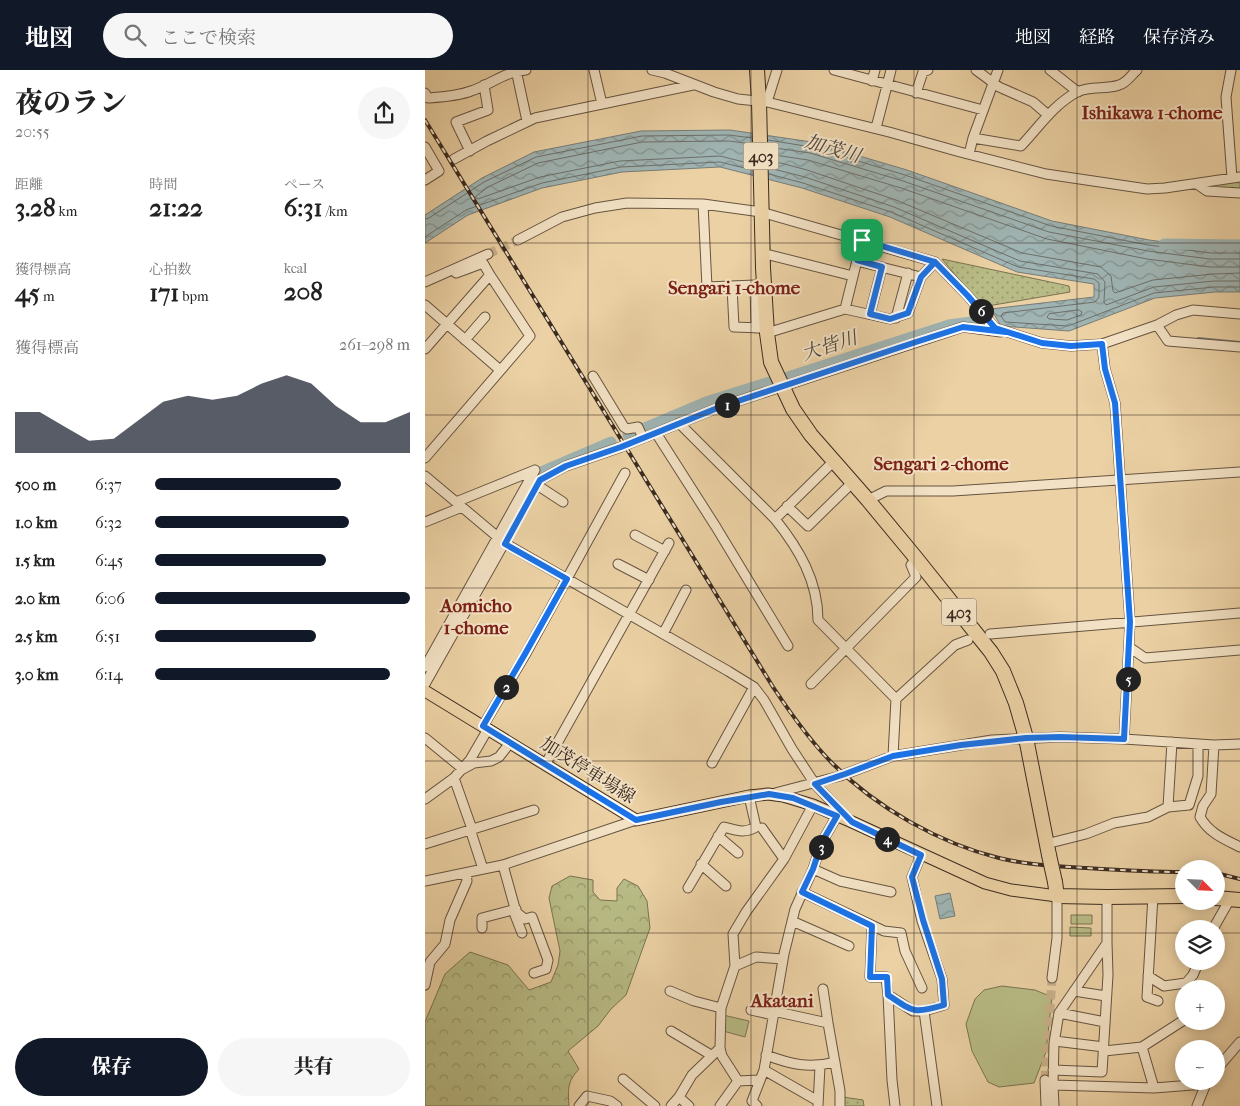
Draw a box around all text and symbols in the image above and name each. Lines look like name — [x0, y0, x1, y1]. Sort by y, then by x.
search box — [103, 13, 453, 58]
icon: search — [121, 21, 149, 49]
text: 地図 — [25, 24, 73, 52]
text: ここで検索 — [161, 27, 256, 49]
text: 地図 — [1015, 27, 1051, 48]
text: 経路 — [1079, 27, 1115, 48]
text: 保存済み — [1143, 27, 1215, 48]
text: 夜のラン — [15, 86, 127, 119]
button: share — [358, 87, 410, 139]
district label: Ishikawa 1-chome — [1082, 102, 1223, 124]
text: 20:55 — [15, 122, 50, 141]
water label: 加茂川 — [802, 131, 865, 168]
road number: 403 — [743, 142, 779, 170]
text: 距離 — [15, 176, 43, 193]
text: 時間 — [149, 176, 177, 193]
text: ペース — [284, 176, 325, 193]
text: 3.28 — [15, 193, 55, 222]
text: 21:22 — [149, 193, 203, 222]
text: 6:31 — [284, 193, 322, 222]
text: km — [55, 203, 77, 220]
text: /km — [322, 203, 348, 220]
pin — [841, 219, 883, 261]
icon: arrive — [848, 226, 876, 254]
text: kcal — [284, 260, 307, 277]
text: 獲得標高 — [15, 261, 71, 278]
text: 心拍数 — [149, 261, 191, 278]
text: 208 — [284, 277, 323, 306]
district label: Sengari 1-chome — [668, 277, 801, 299]
text: 45 — [15, 278, 40, 307]
text: 171 — [149, 278, 179, 307]
text: m — [40, 288, 55, 305]
text: bpm — [179, 288, 209, 305]
pin: 6 — [969, 298, 993, 324]
text: 6 — [978, 303, 985, 320]
water label: 大皆川 — [799, 326, 862, 365]
text: 261–298 m — [339, 335, 410, 354]
text: 獲得標高 — [15, 338, 79, 357]
pin: 1 — [715, 392, 739, 418]
text: 1 — [725, 397, 730, 414]
district label: Sengari 2-chome — [873, 453, 1009, 475]
text: 500 m — [15, 475, 56, 494]
text: 6:37 — [95, 475, 122, 494]
text: 1.0 km — [15, 513, 58, 532]
text: 6:32 — [95, 513, 122, 532]
text: 1.5 km — [15, 551, 55, 570]
text: 6:45 — [95, 551, 123, 570]
text: 2.0 km — [15, 589, 60, 608]
text: 6:06 — [95, 589, 125, 608]
district label: Aomicho 1-chome — [439, 595, 512, 639]
road number: 403 — [941, 598, 977, 626]
text: 2.5 km — [15, 627, 58, 646]
text: 6:51 — [95, 627, 120, 646]
text: 3.0 km — [15, 665, 58, 684]
text: 6:14 — [95, 665, 123, 684]
pin: 5 — [1115, 666, 1141, 692]
text: 5 — [1125, 671, 1132, 688]
pin: 2 — [493, 674, 519, 700]
text: 2 — [503, 679, 510, 696]
street label: 加茂停車場線 — [536, 733, 639, 808]
pin: 4 — [875, 826, 899, 852]
text: 4 — [883, 831, 892, 848]
pin: 3 — [809, 834, 833, 860]
text: 3 — [819, 839, 824, 856]
north arrow — [1175, 860, 1225, 910]
map controls — [1175, 860, 1225, 1090]
button: layers — [1175, 920, 1225, 970]
button: + — [1175, 980, 1225, 1030]
district label: Akatani — [749, 990, 814, 1012]
button: 保存 — [15, 1038, 208, 1096]
button: 共有 — [218, 1038, 410, 1096]
button: − — [1175, 1040, 1225, 1090]

